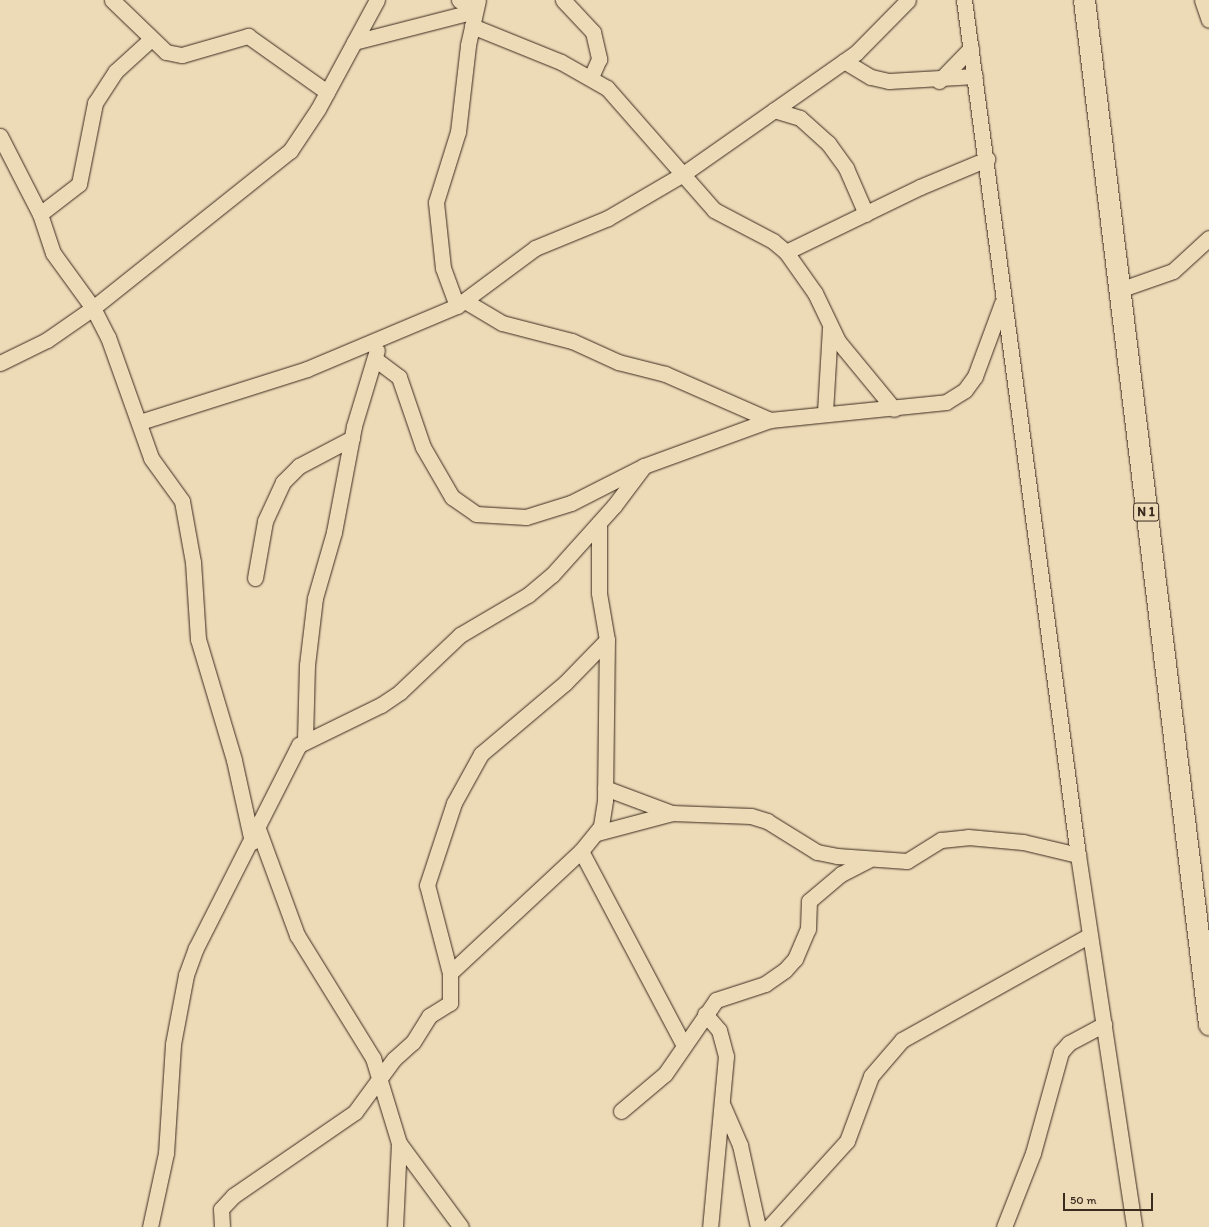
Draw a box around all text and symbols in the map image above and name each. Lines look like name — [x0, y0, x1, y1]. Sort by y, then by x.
road number: N 1 — [1133, 501, 1159, 523]
scale bar — [1065, 1185, 1155, 1211]
text: 50 m — [1070, 1193, 1096, 1207]

